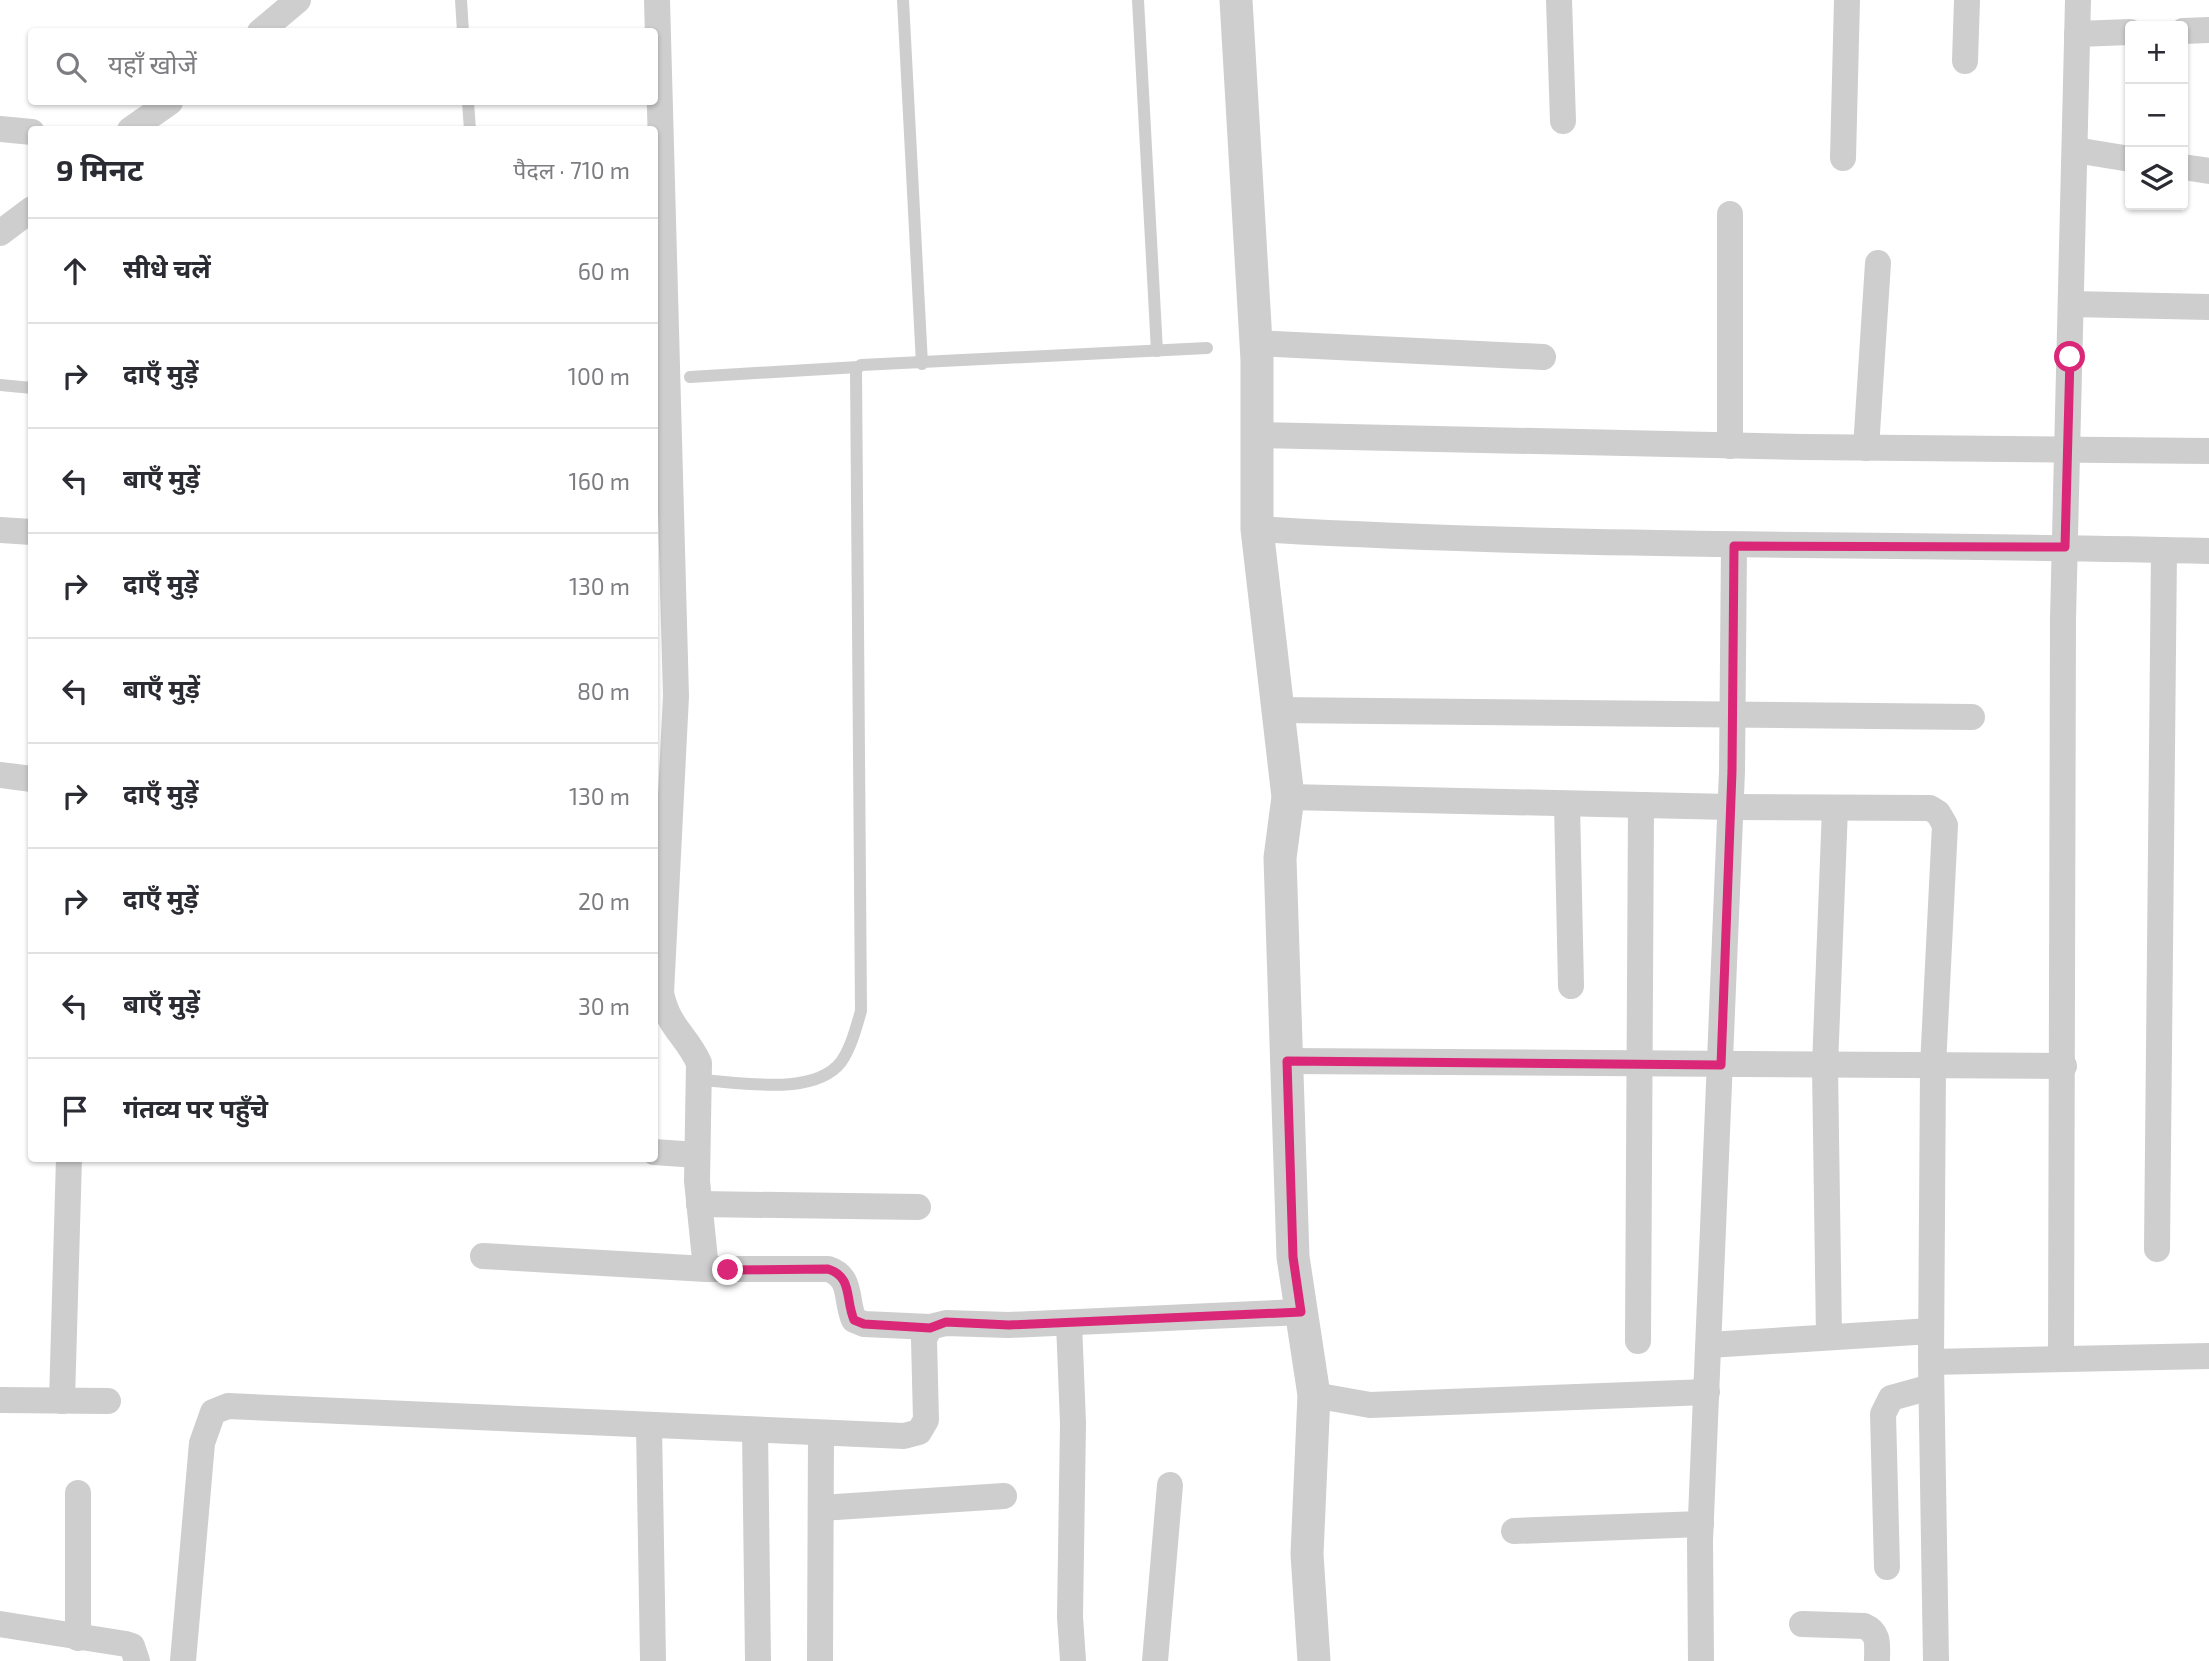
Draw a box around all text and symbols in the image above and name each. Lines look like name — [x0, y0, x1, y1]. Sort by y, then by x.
map controls — [2125, 21, 2188, 210]
button: + — [2125, 21, 2188, 84]
search box — [28, 28, 658, 105]
icon: search — [52, 48, 90, 86]
text: यहाँ खोजें — [108, 48, 197, 79]
button: − — [2125, 84, 2188, 147]
button: layers — [2125, 147, 2188, 210]
text: 9 मिनट — [56, 151, 143, 187]
text: पैदल · 710 m — [513, 156, 630, 184]
icon: ahead — [56, 252, 94, 290]
text: सीधे चलें — [123, 252, 211, 283]
text: 60 m — [578, 257, 630, 285]
route start — [2054, 341, 2085, 372]
icon: right — [56, 357, 94, 395]
text: दाएँ मुड़ें — [123, 357, 198, 388]
text: 100 m — [568, 362, 630, 390]
icon: left — [56, 462, 94, 500]
text: बाएँ मुड़ें — [123, 462, 200, 493]
text: 160 m — [569, 467, 630, 495]
icon: right — [56, 567, 94, 605]
text: दाएँ मुड़ें — [123, 567, 198, 598]
text: 130 m — [569, 572, 630, 600]
icon: left — [56, 672, 94, 710]
text: बाएँ मुड़ें — [123, 672, 200, 703]
text: 80 m — [577, 677, 630, 705]
icon: right — [56, 777, 94, 815]
text: दाएँ मुड़ें — [123, 777, 198, 808]
text: 130 m — [569, 782, 630, 810]
icon: right — [56, 882, 94, 920]
text: दाएँ मुड़ें — [123, 882, 198, 913]
text: 20 m — [578, 887, 630, 915]
icon: left — [56, 987, 94, 1025]
text: बाएँ मुड़ें — [123, 987, 200, 1018]
text: 30 m — [578, 992, 630, 1020]
icon: arrive — [56, 1092, 94, 1130]
text: गंतव्य पर पहुँचे — [123, 1092, 268, 1123]
route end — [712, 1254, 743, 1285]

